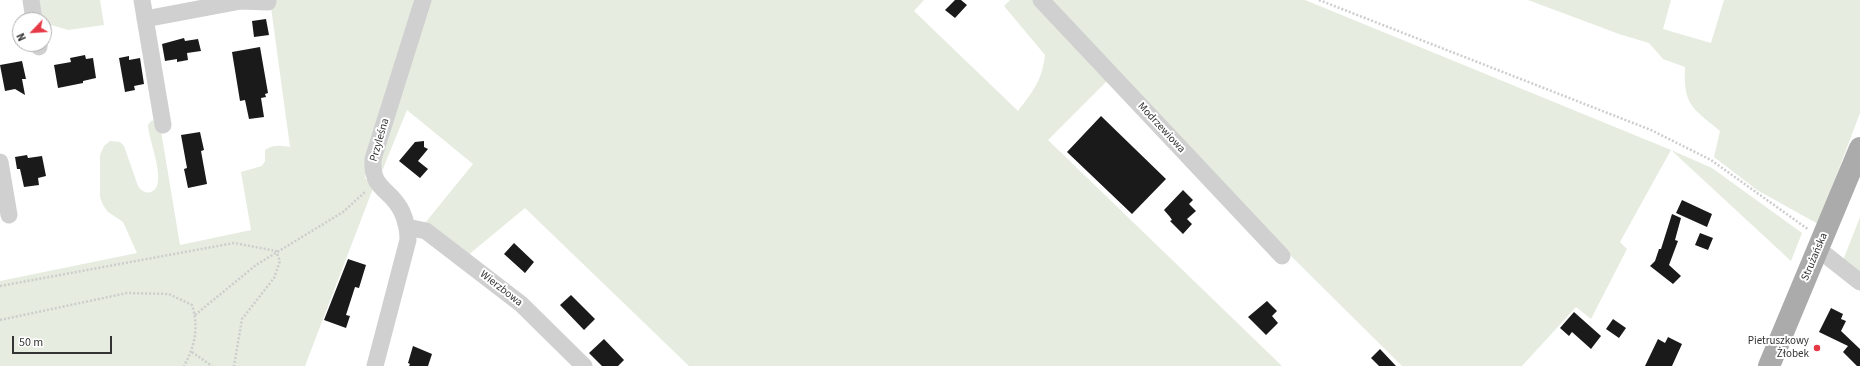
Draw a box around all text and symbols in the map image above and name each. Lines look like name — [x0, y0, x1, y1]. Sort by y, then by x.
north arrow — [12, 12, 52, 52]
text: N — [13, 30, 30, 43]
street label: Modrzewiowa — [1134, 100, 1188, 156]
street label: Przyleśna — [368, 117, 392, 163]
street label: Strużańska — [1799, 231, 1831, 283]
street label: Wierzbowa — [477, 268, 525, 310]
scale bar — [14, 328, 114, 354]
text: 50 m — [19, 334, 43, 351]
place label: Pietruszkowy Żłobek — [1748, 335, 1809, 361]
marker: Pietruszkowy Żłobek — [1812, 343, 1822, 353]

